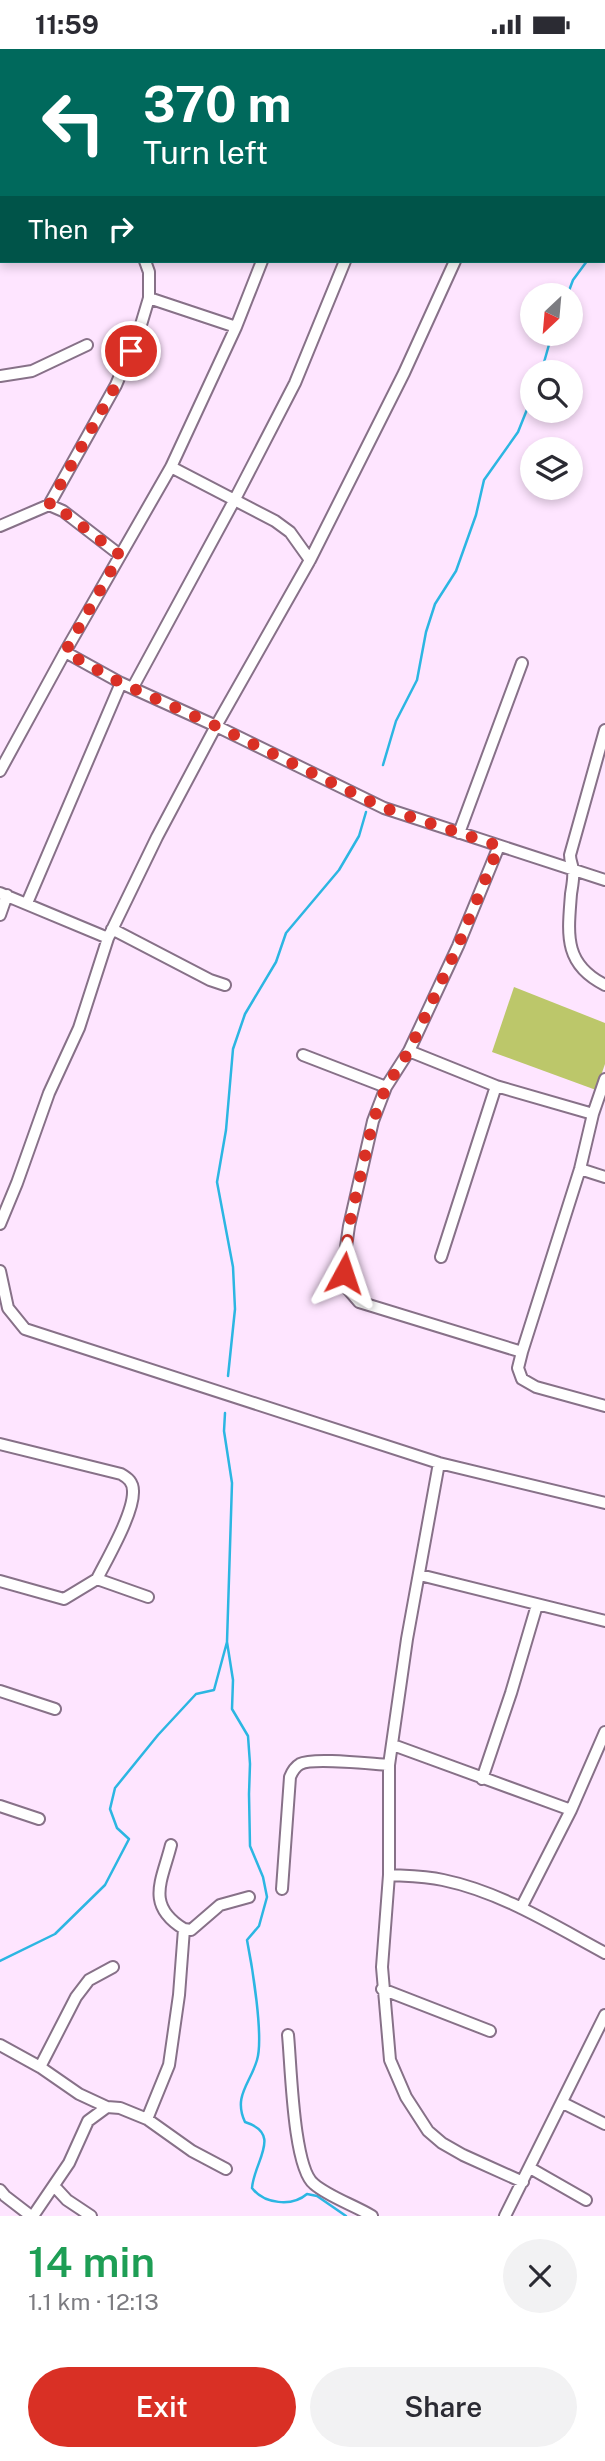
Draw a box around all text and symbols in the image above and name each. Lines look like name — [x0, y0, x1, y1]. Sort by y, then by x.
text: 11:59 — [35, 9, 99, 40]
text: 370 m — [143, 75, 292, 133]
icon: left — [28, 77, 119, 168]
text: Turn left — [143, 134, 268, 171]
icon: right — [102, 210, 140, 248]
text: Then — [28, 214, 88, 245]
north arrow — [520, 283, 583, 347]
map controls — [520, 283, 583, 500]
pin — [101, 321, 161, 381]
icon: arrive — [112, 332, 150, 370]
button: search — [520, 360, 583, 423]
button: layers — [520, 437, 583, 500]
position arrow — [307, 1236, 381, 1310]
text: 14 min — [28, 2237, 155, 2286]
button: close — [503, 2239, 577, 2313]
text: 1.1 km · 12:13 — [28, 2288, 159, 2315]
button: Exit — [28, 2367, 296, 2447]
button: Share — [310, 2367, 577, 2447]

